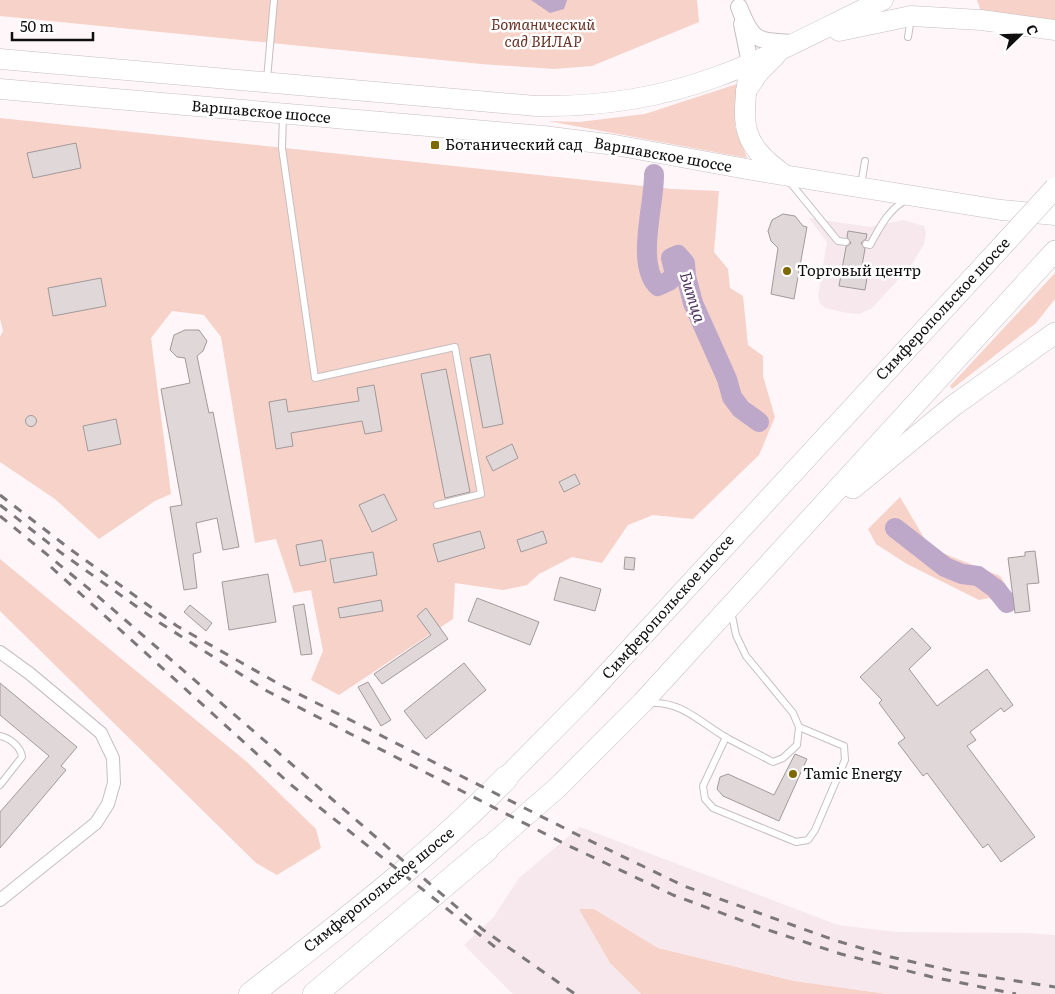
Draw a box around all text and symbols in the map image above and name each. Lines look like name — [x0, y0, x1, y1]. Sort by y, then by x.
scale bar — [12, 10, 94, 42]
north arrow — [995, 10, 1045, 60]
park label: Ботанический сад ВИЛАР — [491, 12, 595, 52]
text: 50 m — [20, 14, 54, 37]
text: С — [1022, 21, 1044, 38]
street label: Варшавское шоссе — [191, 93, 332, 128]
street label: Варшавское шоссе — [592, 130, 734, 177]
place label: Ботанический сад — [445, 132, 583, 155]
marker: Ботанический сад — [429, 139, 441, 151]
street label: Симферопольское шоссе — [869, 231, 1015, 385]
place label: Торговый центр — [797, 258, 921, 281]
marker: Торговый центр — [781, 265, 793, 277]
water label: Битца — [675, 268, 713, 326]
street label: Симферопольское шоссе — [595, 528, 738, 684]
place label: Tamic Energy — [803, 761, 902, 784]
marker: Tamic Energy — [787, 768, 799, 780]
street label: Симферопольское шоссе — [298, 821, 459, 957]

